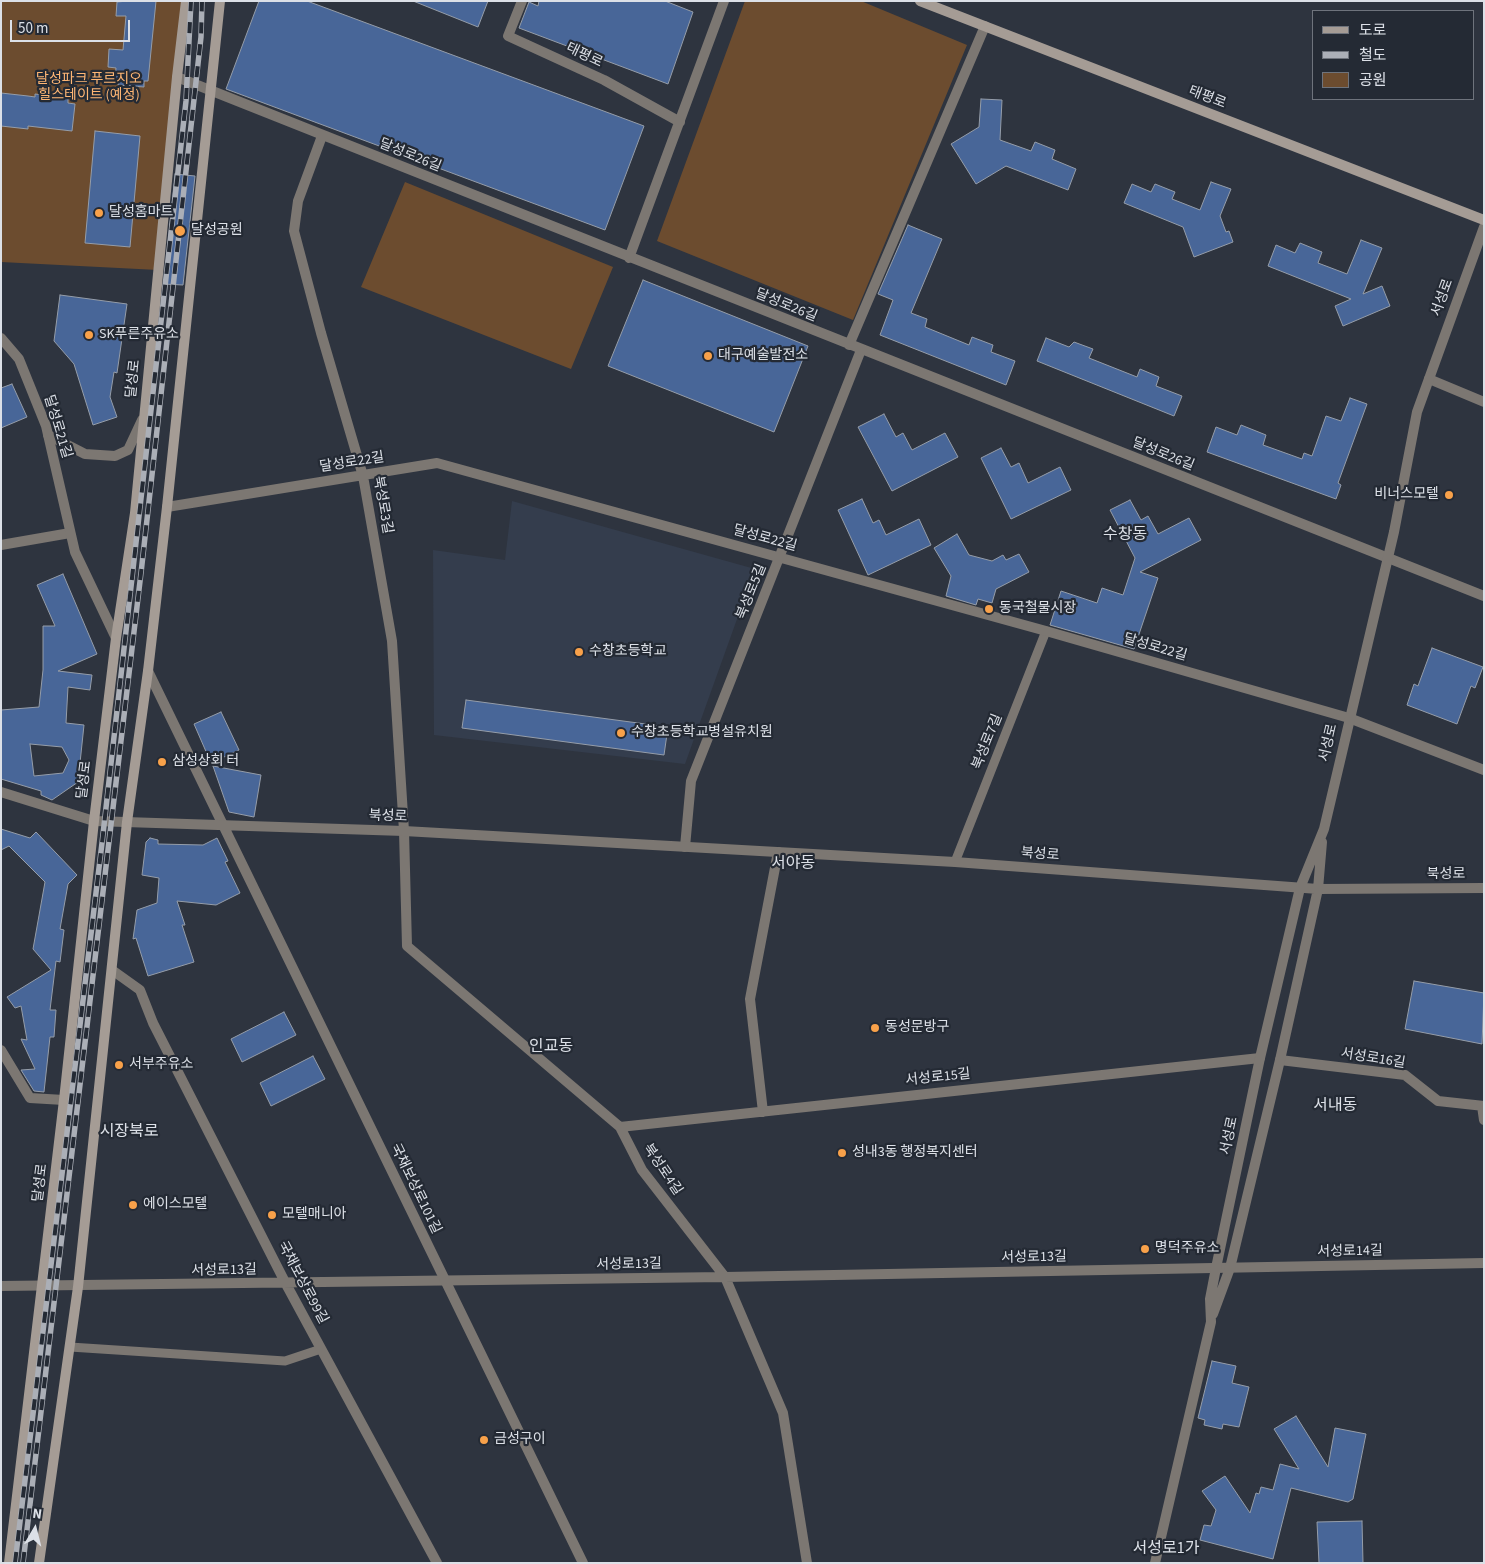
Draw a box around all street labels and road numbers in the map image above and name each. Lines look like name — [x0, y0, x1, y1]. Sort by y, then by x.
street label: 태평로 — [563, 40, 605, 72]
street label: 태평로 — [1186, 83, 1228, 113]
street label: 달성로26길 — [377, 136, 443, 176]
street label: 서성로 — [1428, 277, 1458, 319]
street label: 달성로26길 — [753, 286, 819, 326]
street label: 달성로 — [124, 359, 144, 399]
street label: 달성로21길 — [39, 393, 75, 461]
street label: 달성로26길 — [1130, 435, 1196, 475]
street label: 달성로22길 — [318, 450, 386, 476]
street label: 북성로3길 — [369, 475, 395, 535]
street label: 달성로22길 — [731, 522, 799, 556]
street label: 북성로5길 — [733, 562, 771, 622]
street label: 달성로22길 — [1121, 631, 1189, 665]
street label: 북성로7길 — [969, 712, 1007, 772]
street label: 서성로 — [1316, 722, 1342, 764]
street label: 달성로 — [74, 760, 96, 800]
street label: 북성로 — [368, 808, 408, 826]
street label: 북성로 — [1020, 845, 1060, 865]
street label: 북성로 — [1427, 867, 1465, 883]
street label: 서성로16길 — [1339, 1046, 1407, 1072]
street label: 서성로15길 — [905, 1066, 971, 1090]
street label: 서성로 — [1218, 1115, 1242, 1157]
street label: 국채보상로101길 — [386, 1141, 444, 1237]
street label: 북성로4길 — [639, 1141, 685, 1199]
street label: 달성로 — [30, 1163, 52, 1203]
street label: 국채보상로99길 — [273, 1239, 331, 1327]
street label: 서성로14길 — [1317, 1243, 1383, 1261]
street label: 서성로13길 — [1001, 1249, 1067, 1267]
street label: 서성로13길 — [596, 1256, 662, 1274]
street label: 서성로13길 — [191, 1262, 257, 1280]

